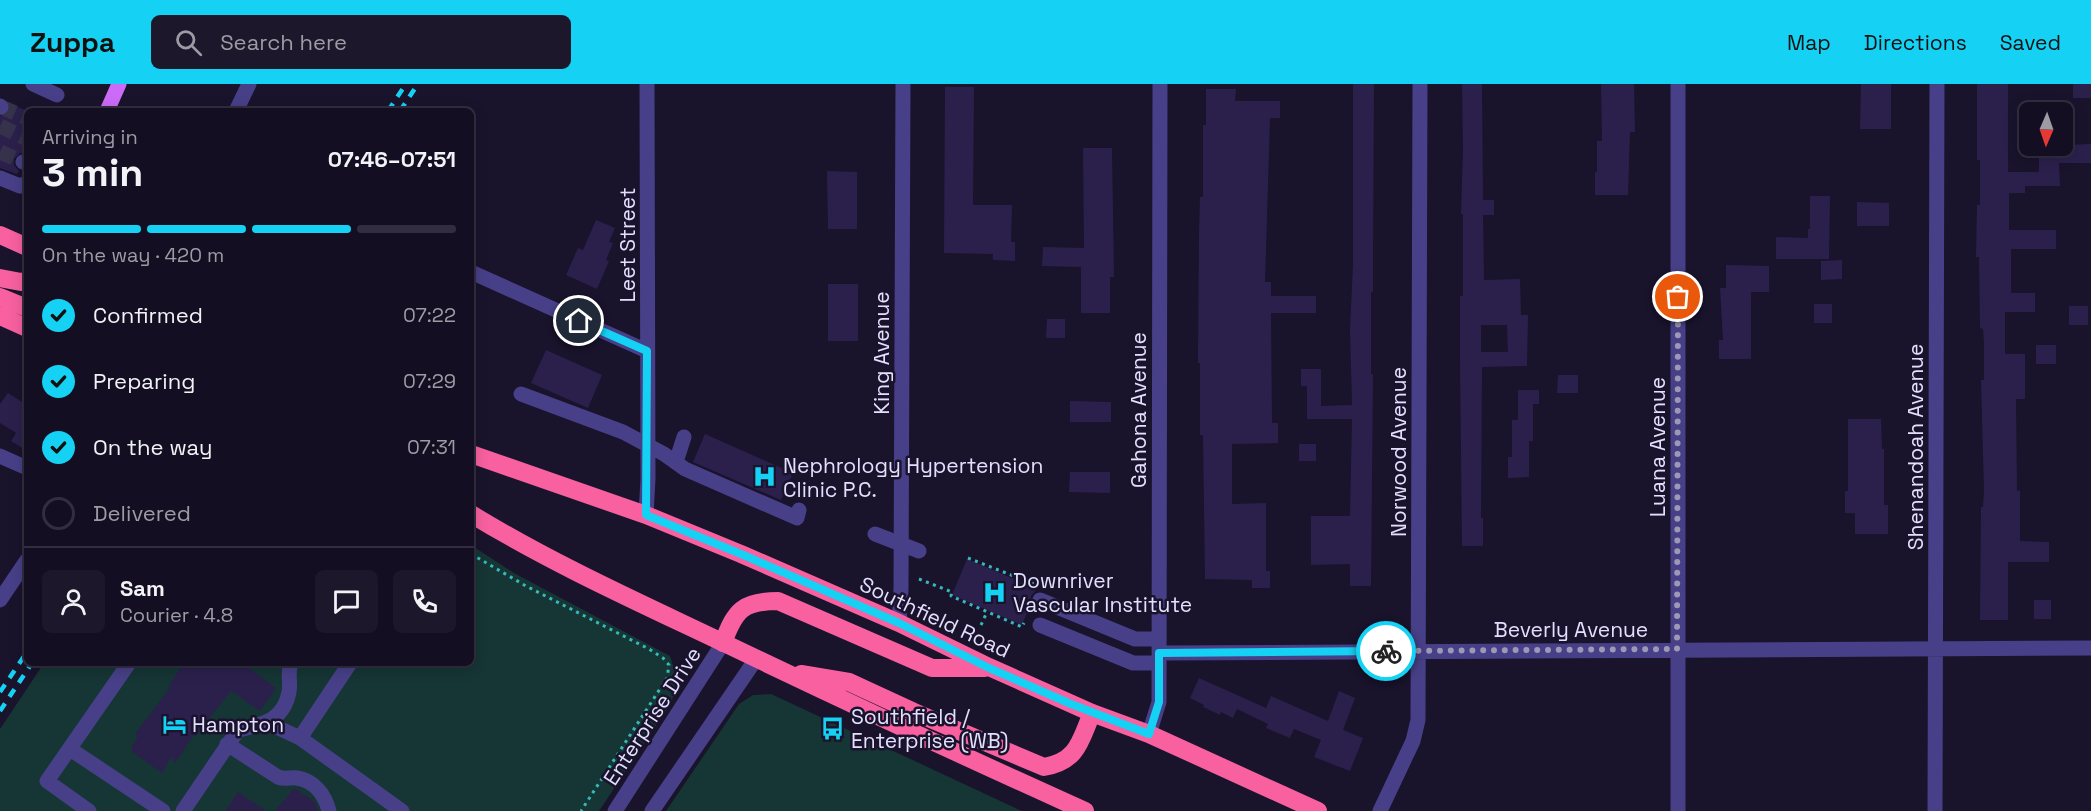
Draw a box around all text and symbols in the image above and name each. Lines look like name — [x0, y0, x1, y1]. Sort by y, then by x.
search box — [151, 15, 571, 69]
text: Zuppa — [30, 24, 115, 60]
icon: search — [172, 26, 205, 59]
text: Search here — [220, 28, 347, 56]
text: Map — [1787, 29, 1831, 56]
text: Directions — [1864, 29, 1967, 56]
text: Saved — [2000, 29, 2061, 56]
north arrow — [2019, 102, 2073, 156]
map controls — [2019, 102, 2073, 156]
text: Arriving in — [42, 124, 138, 150]
text: 07:46–07:51 — [328, 145, 456, 173]
text: 3 min — [42, 148, 143, 197]
street label: Leet Street — [614, 187, 641, 303]
text: On the way · 420 m — [42, 242, 224, 268]
pin — [1652, 271, 1703, 322]
icon: bag — [1661, 280, 1694, 313]
street label: King Avenue — [868, 291, 895, 415]
pin — [553, 295, 604, 346]
icon: check — [42, 299, 75, 332]
text: Confirmed — [93, 301, 203, 329]
text: 07:22 — [403, 302, 456, 328]
icon: home — [562, 304, 595, 337]
street label: Gahona Avenue — [1125, 332, 1152, 488]
street label: Shenandoah Avenue — [1902, 344, 1929, 550]
icon: check — [42, 365, 75, 398]
text: Preparing — [93, 367, 195, 395]
street label: Norwood Avenue — [1385, 367, 1412, 537]
text: 07:29 — [403, 368, 456, 394]
street label: Luana Avenue — [1644, 377, 1671, 517]
icon: check — [42, 431, 75, 464]
text: On the way — [93, 433, 212, 461]
text: 07:31 — [407, 434, 456, 460]
place label: Nephrology Hypertension Clinic P.C. — [783, 452, 1043, 503]
hospital icon: Nephrology Hypertension Clinic P.C. — [752, 464, 778, 490]
text: Delivered — [93, 499, 191, 527]
place label: Downriver Vascular Institute — [1013, 567, 1192, 618]
button: person — [42, 570, 105, 633]
button: chat — [315, 570, 378, 633]
button: phone — [393, 570, 456, 633]
street label: Southfield Road — [855, 570, 1015, 664]
text: Sam — [120, 574, 165, 602]
hospital icon: Downriver Vascular Institute — [982, 579, 1008, 605]
text: Courier · 4.8 — [120, 602, 233, 628]
street label: Beverly Avenue — [1494, 616, 1648, 643]
courier — [1356, 621, 1416, 681]
icon: bike — [1370, 635, 1403, 668]
street label: Enterprise Drive — [597, 642, 707, 790]
place label: Southfield / Enterprise (WB) — [851, 703, 1009, 754]
hotel icon: Hampton — [161, 711, 187, 737]
place label: Hampton — [192, 711, 284, 738]
bus stop icon: Southfield / Enterprise (WB) — [820, 715, 846, 741]

